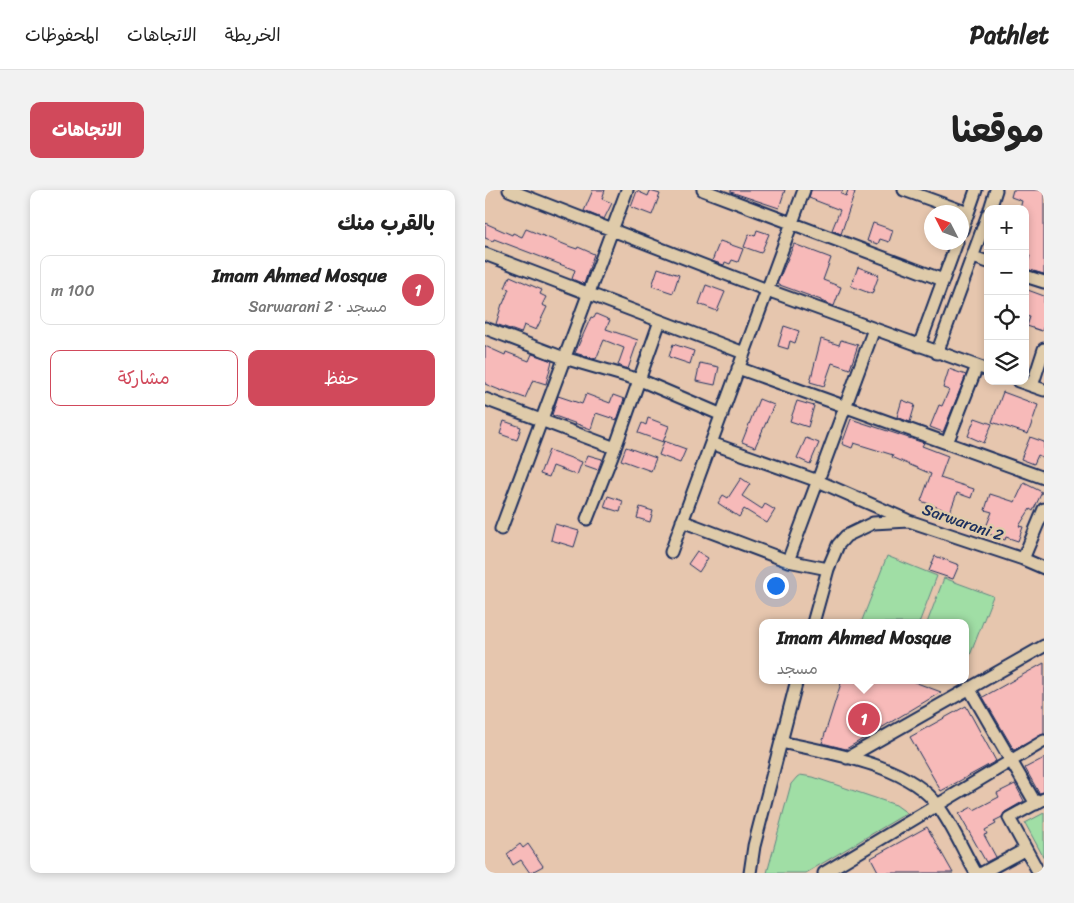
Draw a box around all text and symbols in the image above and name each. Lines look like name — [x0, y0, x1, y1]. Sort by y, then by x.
text: Pathlet — [970, 14, 1049, 56]
text: المحفوظات — [25, 19, 99, 51]
text: الاتجاهات — [127, 19, 197, 51]
text: الخريطة — [225, 19, 281, 51]
text: موقعنا — [951, 99, 1044, 161]
button: الاتجاهات — [30, 102, 144, 158]
text: بالقرب منك — [337, 204, 435, 242]
north arrow — [924, 205, 969, 250]
map controls — [984, 205, 1029, 385]
button: + — [984, 205, 1029, 250]
button: − — [984, 250, 1029, 295]
text: Imam Ahmed Mosque — [212, 259, 387, 292]
text: 100 m — [51, 276, 95, 305]
text: 1 — [415, 276, 421, 305]
text: مسجد · Sarwarani 2 — [249, 292, 387, 321]
button: locate — [984, 295, 1029, 340]
button: layers — [984, 340, 1029, 385]
button: مشاركة — [50, 350, 238, 406]
button: حفظ — [248, 350, 435, 406]
street label: Sarwarani 2 — [918, 494, 1008, 550]
your location — [763, 573, 789, 599]
popup — [759, 619, 969, 684]
text: Imam Ahmed Mosque — [777, 621, 951, 654]
text: مسجد — [777, 654, 818, 683]
pin: 1 — [848, 700, 880, 738]

